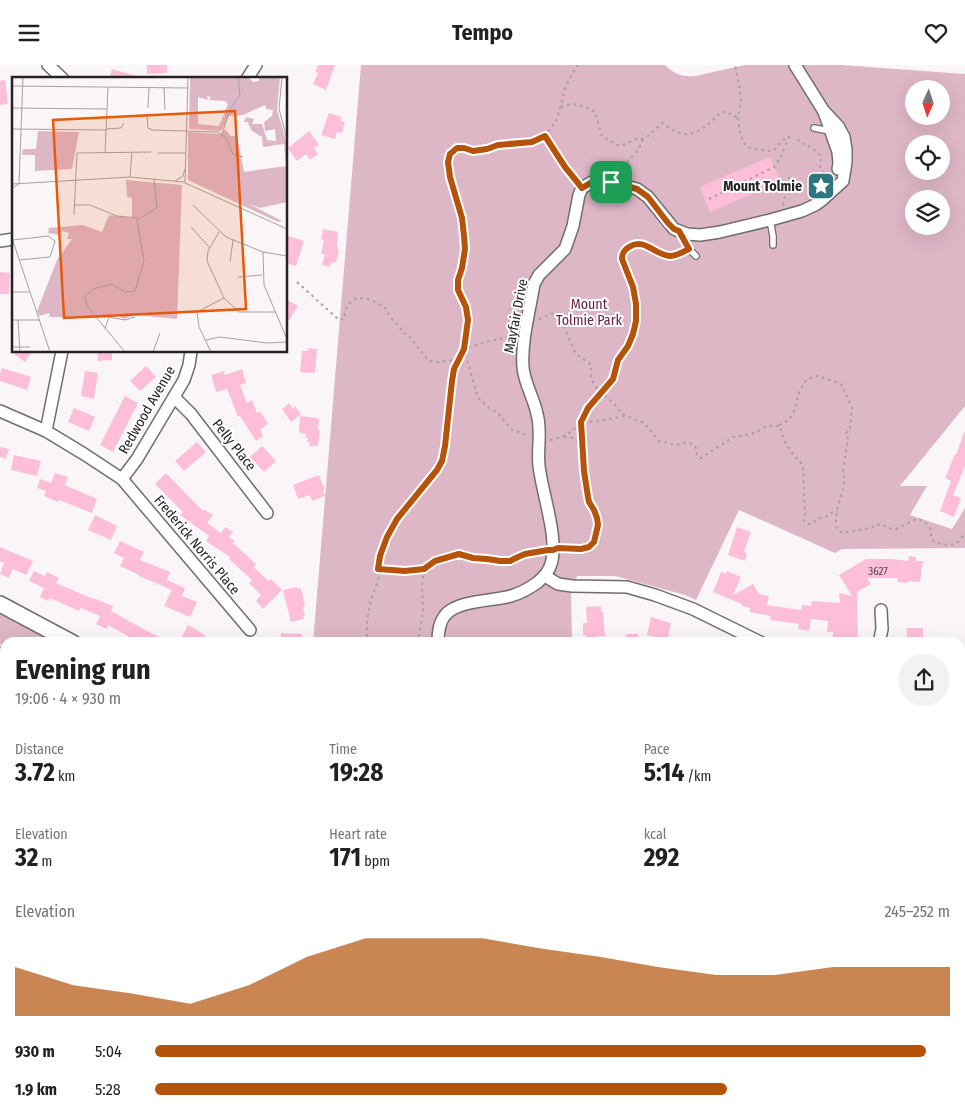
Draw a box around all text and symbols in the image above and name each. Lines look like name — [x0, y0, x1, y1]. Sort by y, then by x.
icon: menu — [15, 19, 43, 47]
text: Tempo — [452, 19, 513, 46]
icon: heart — [922, 19, 950, 47]
inset map — [12, 77, 288, 353]
north arrow — [905, 80, 950, 125]
map controls — [905, 80, 950, 235]
button: locate — [905, 135, 950, 180]
pin — [590, 161, 632, 203]
icon: arrive — [597, 168, 625, 196]
place icon: Mount Tolmie — [806, 171, 836, 201]
place label: Mount Tolmie — [723, 178, 802, 195]
button: layers — [905, 190, 950, 235]
street label: Mayfair Drive — [500, 277, 532, 354]
park label: Mount Tolmie Park — [556, 296, 623, 329]
street label: Redwood Avenue — [115, 363, 179, 457]
street label: Pelly Place — [209, 416, 259, 474]
street label: Frederick Norris Place — [150, 492, 244, 598]
house number: 3627 — [868, 565, 888, 578]
text: Evening run — [15, 653, 151, 686]
button: share — [898, 654, 950, 706]
text: 19:06 · 4 × 930 m — [15, 689, 121, 708]
text: Distance — [15, 741, 64, 758]
text: Time — [329, 741, 357, 758]
text: Pace — [644, 741, 670, 758]
text: 3.72 — [15, 758, 55, 788]
text: 19:28 — [329, 758, 383, 788]
text: 5:14 — [644, 758, 684, 788]
text: km — [55, 768, 75, 785]
text: /km — [684, 768, 711, 785]
text: Elevation — [15, 826, 68, 843]
text: Heart rate — [329, 826, 387, 843]
text: kcal — [644, 826, 666, 843]
text: 32 — [15, 843, 38, 873]
text: 171 — [329, 843, 361, 873]
text: 292 — [644, 843, 679, 873]
text: m — [38, 853, 52, 870]
text: bpm — [361, 853, 390, 870]
text: Elevation — [15, 902, 75, 921]
text: 245–252 m — [884, 902, 950, 921]
text: 930 m — [15, 1042, 55, 1061]
text: 5:04 — [95, 1042, 122, 1061]
text: 1.9 km — [15, 1080, 57, 1099]
text: 5:28 — [95, 1080, 121, 1099]

